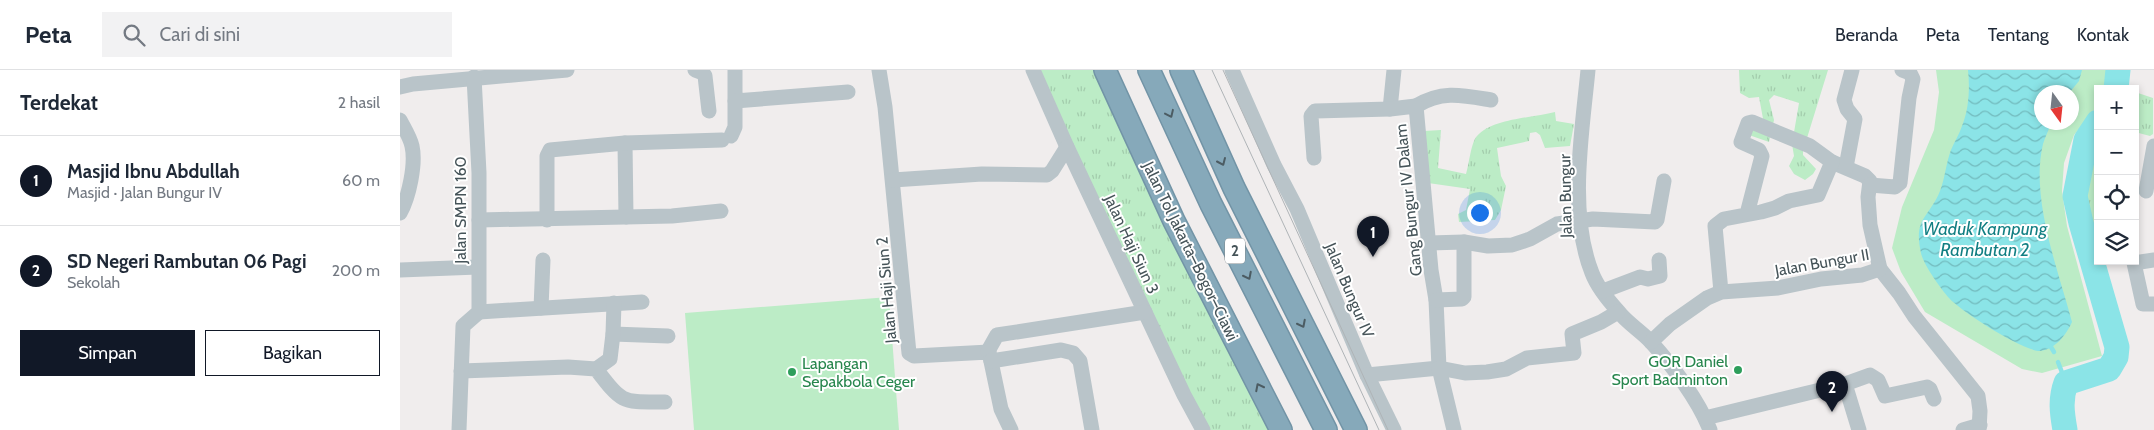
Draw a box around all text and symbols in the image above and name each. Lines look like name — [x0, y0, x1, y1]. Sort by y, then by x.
search box — [102, 12, 452, 57]
text: Peta — [25, 20, 72, 49]
icon: search — [120, 21, 148, 49]
text: Cari di sini — [160, 23, 240, 46]
text: Beranda — [1835, 24, 1898, 46]
text: Peta — [1926, 24, 1960, 46]
text: Tentang — [1988, 24, 2049, 46]
text: Kontak — [2077, 24, 2129, 46]
north arrow — [2034, 85, 2079, 130]
map controls — [2094, 85, 2139, 265]
button: + — [2094, 85, 2139, 130]
text: Terdekat — [20, 90, 98, 115]
text: 2 hasil — [338, 93, 380, 112]
one-way arrow — [1163, 109, 1174, 118]
street label: Gang Bungur IV Dalam — [1391, 123, 1426, 277]
button: − — [2094, 130, 2139, 175]
street label: Jalan Bungur — [1555, 153, 1576, 239]
street label: Jalan SMPN 160 — [451, 156, 470, 265]
one-way arrow — [1216, 157, 1226, 166]
street label: Jalan Tol Jakarta–Bogor–Ciawi — [1138, 158, 1242, 344]
text: Masjid Ibnu Abdullah — [67, 160, 240, 183]
text: 1 — [33, 171, 39, 190]
text: 60 m — [342, 171, 380, 190]
button: locate — [2094, 175, 2139, 220]
text: Masjid · Jalan Bungur IV — [67, 183, 222, 202]
street label: Jalan Haji Siun 3 — [1100, 191, 1163, 297]
your location — [1467, 200, 1493, 226]
pin: 1 — [1357, 216, 1389, 257]
water label: Waduk Kampung Rambutan 2 — [1923, 218, 2048, 261]
button: layers — [2094, 220, 2139, 265]
street label: Jalan Haji Siun 2 — [872, 236, 901, 345]
road number: 2 — [1225, 238, 1245, 264]
street label: Jalan Bungur IV — [1321, 239, 1378, 341]
street label: Jalan Bungur II — [1772, 245, 1871, 280]
text: SD Negeri Rambutan 06 Pagi — [67, 250, 307, 273]
text: 2 — [32, 261, 40, 280]
text: 200 m — [332, 261, 380, 280]
one-way arrow — [1241, 271, 1251, 280]
text: Sekolah — [67, 273, 120, 292]
one-way arrow — [1296, 318, 1306, 327]
button: Simpan — [20, 330, 195, 376]
button: Bagikan — [205, 330, 380, 376]
place label: GOR Daniel Sport Badminton — [1612, 352, 1728, 389]
place label: Lapangan Sepakbola Ceger — [802, 354, 916, 391]
marker: GOR Daniel Sport Badminton — [1732, 364, 1744, 376]
marker: Lapangan Sepakbola Ceger — [786, 366, 798, 378]
pin: 2 — [1816, 371, 1848, 412]
one-way arrow — [1255, 383, 1265, 392]

